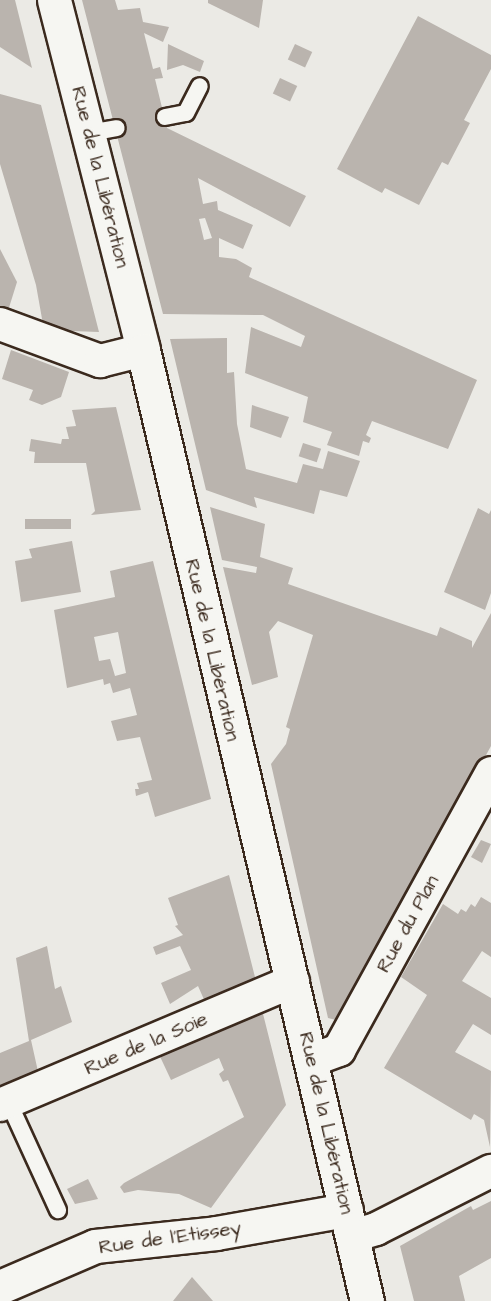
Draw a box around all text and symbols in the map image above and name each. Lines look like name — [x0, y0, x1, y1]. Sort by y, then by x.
street label: Rue de la Libération — [66, 84, 134, 270]
street label: Rue de la Libération — [179, 557, 245, 743]
street label: Rue du Plan — [371, 871, 445, 977]
street label: Rue de la Soie — [81, 1007, 211, 1081]
street label: Rue de la Libération — [293, 1030, 359, 1216]
street label: Rue de l'Etissey — [97, 1216, 243, 1260]

